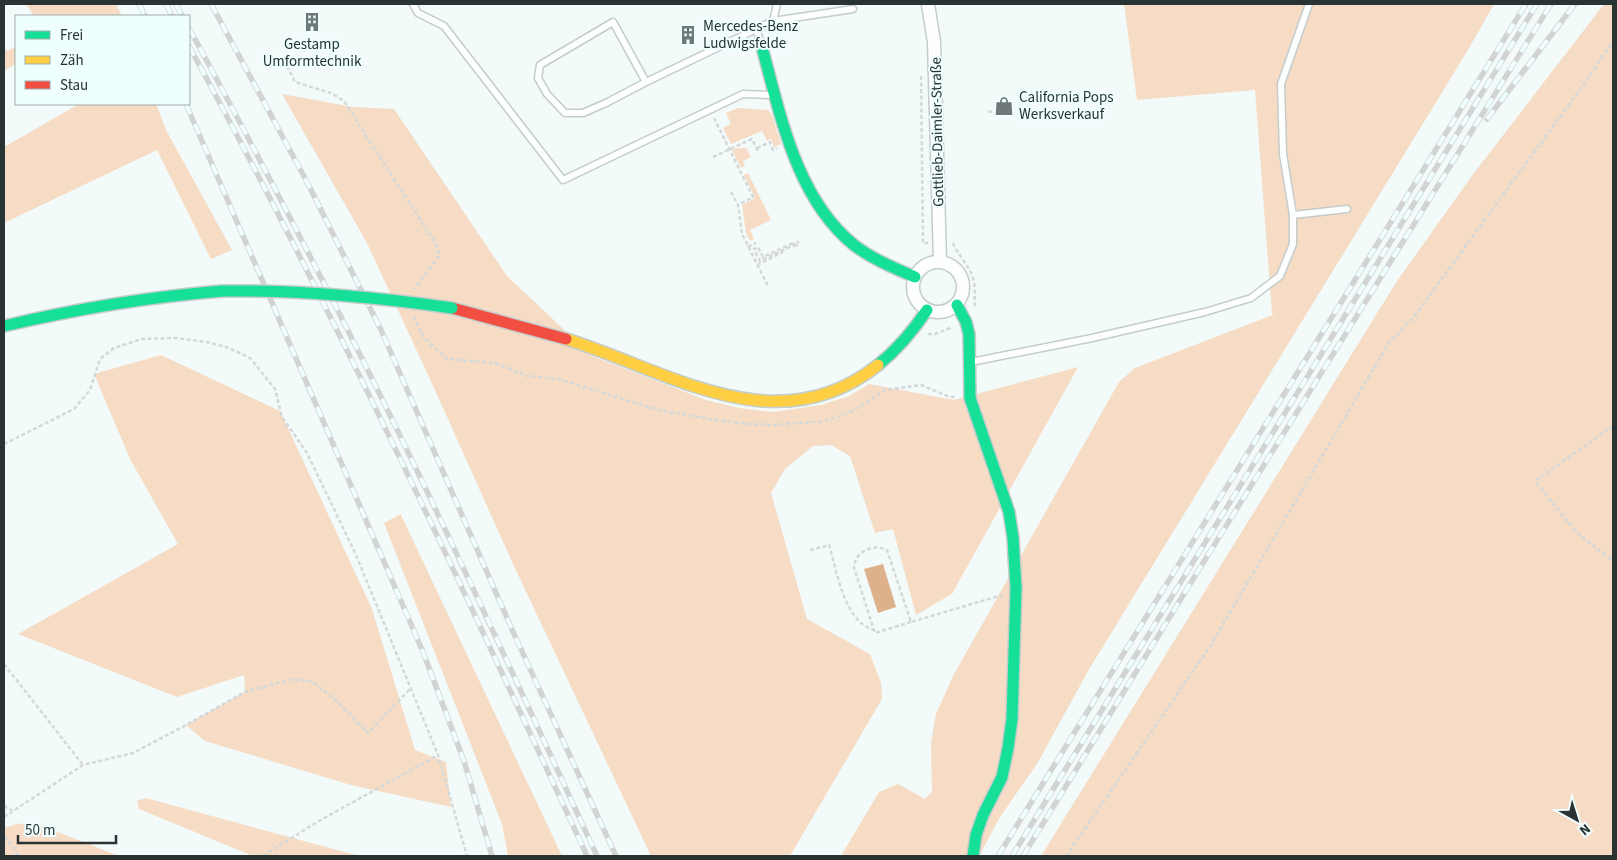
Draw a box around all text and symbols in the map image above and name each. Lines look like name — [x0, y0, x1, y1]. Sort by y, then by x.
building icon: Gestamp Umformtechnik — [301, 11, 323, 33]
legend — [15, 15, 190, 105]
place label: Mercedes-Benz Ludwigsfelde — [703, 16, 798, 54]
building icon: Mercedes-Benz Ludwigsfelde — [677, 24, 699, 46]
text: Frei — [60, 25, 83, 46]
place label: Gestamp Umformtechnik — [263, 34, 362, 72]
text: Zäh — [60, 50, 84, 71]
street label: Gottlieb-Daimler-Straße — [926, 57, 949, 207]
text: Stau — [60, 75, 88, 96]
place label: California Pops Werksverkauf — [1019, 87, 1114, 125]
shop icon: California Pops Werksverkauf — [993, 95, 1015, 117]
north arrow — [1552, 795, 1602, 845]
scale bar — [18, 812, 115, 844]
text: N — [1575, 819, 1594, 840]
text: 50 m — [25, 820, 55, 841]

